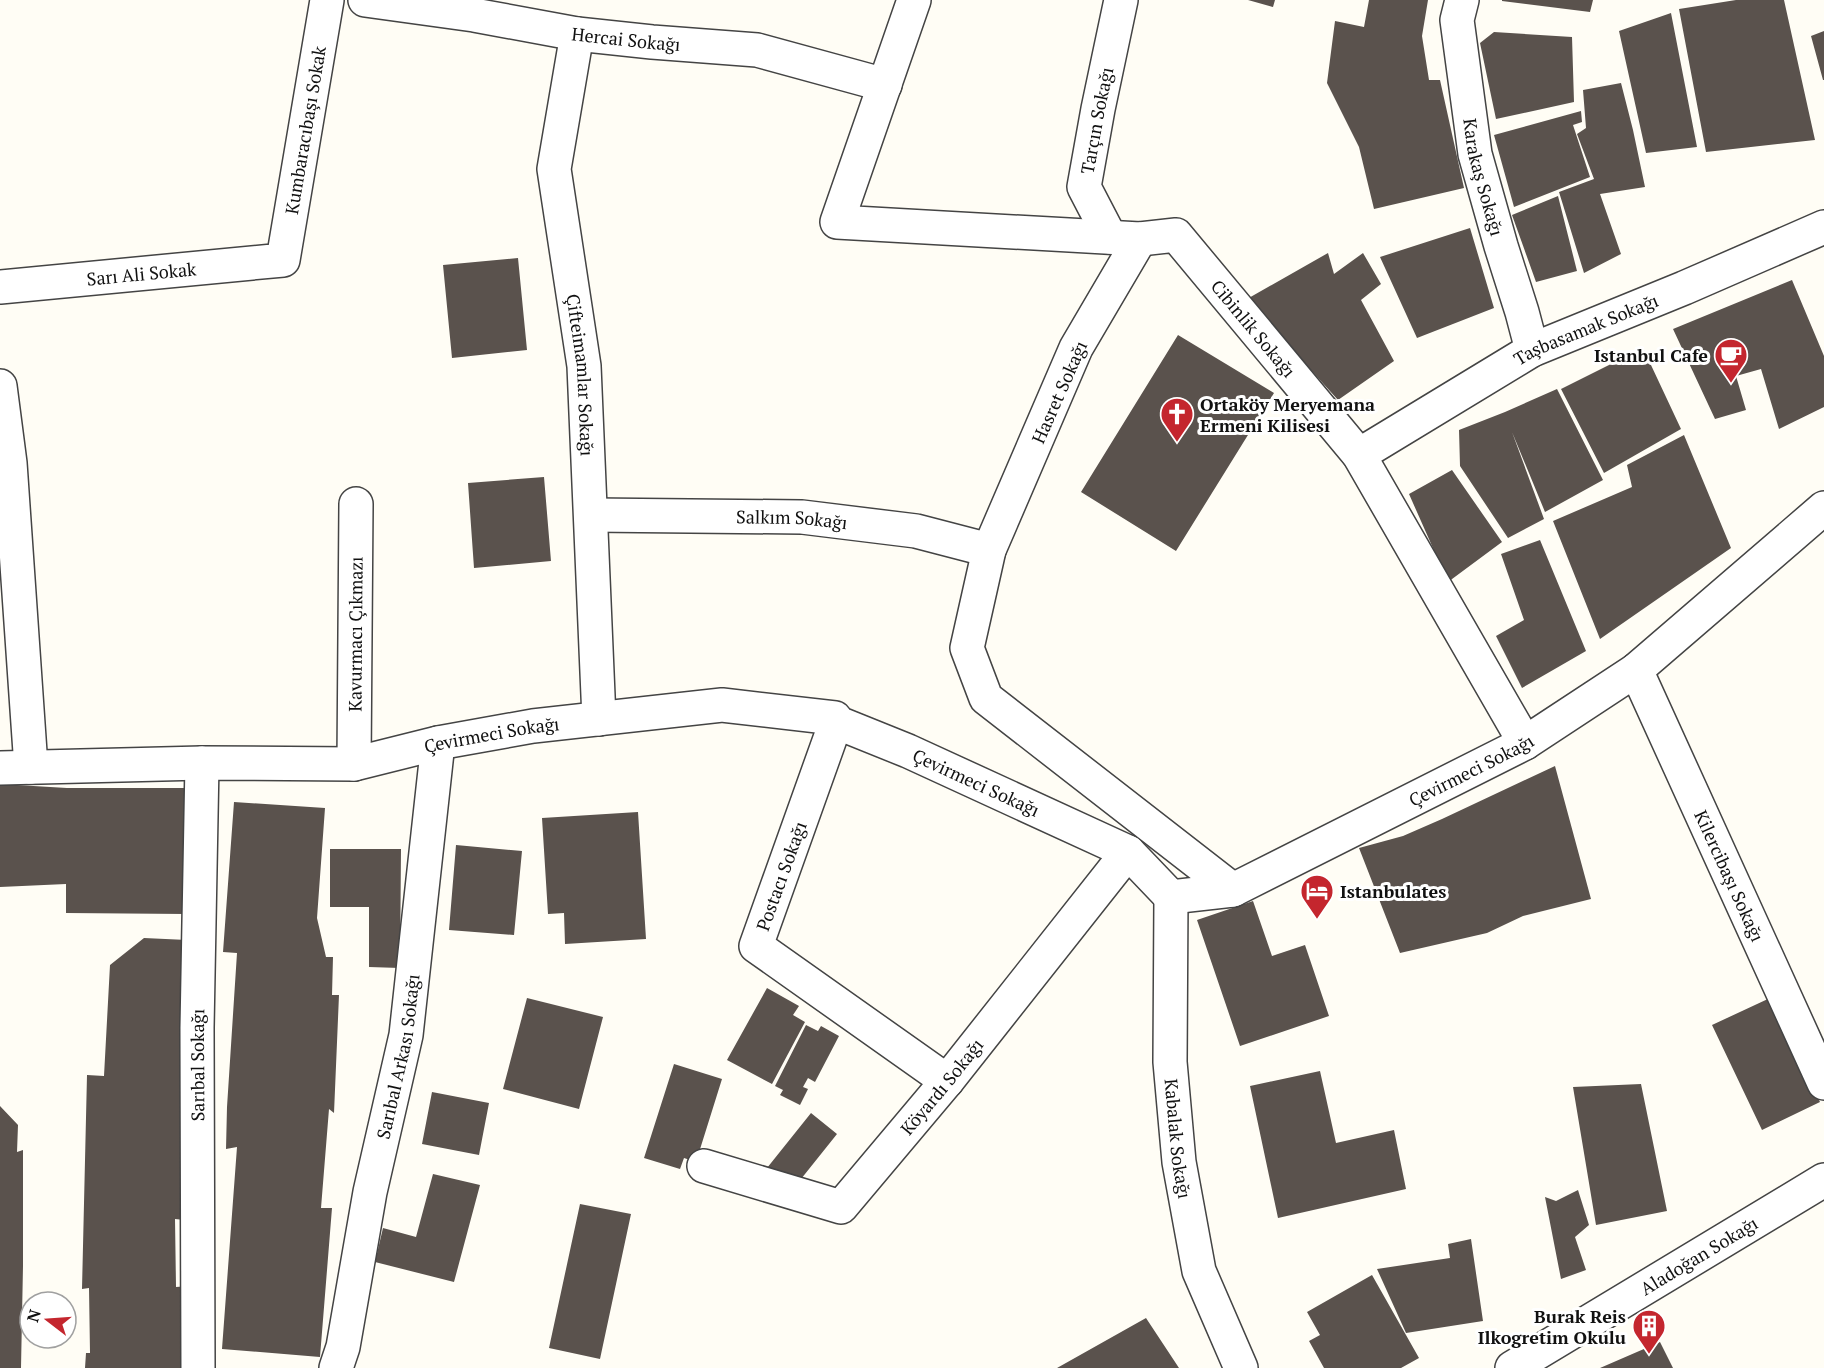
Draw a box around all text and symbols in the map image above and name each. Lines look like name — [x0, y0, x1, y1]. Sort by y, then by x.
street label: Hercai Sokağı — [570, 21, 681, 56]
street label: Kumbaracıbaşı Sokak — [279, 43, 331, 216]
street label: Tarçın Sokağı — [1075, 65, 1119, 176]
street label: Karakaş Sokağı — [1458, 117, 1510, 239]
street label: Sarı Ali Sokak — [85, 256, 198, 291]
street label: Cibinlik Sokağı — [1206, 274, 1301, 382]
street label: Taşbasamak Sokağı — [1509, 288, 1662, 371]
street label: Çifteimamlar Sokağı — [561, 292, 600, 457]
street label: Hasret Sokağı — [1026, 337, 1092, 447]
cafe icon: Istanbul Cafe — [1713, 337, 1749, 384]
place label: Istanbul Cafe — [1594, 343, 1708, 367]
place label: Ortaköy Meryemana Ermeni Kilisesi — [1200, 392, 1375, 437]
church icon: Ortaköy Meryemana Ermeni Kilisesi — [1159, 396, 1195, 443]
street label: Salkım Sokağı — [736, 504, 849, 534]
street label: Kavurmacı Çıkmazı — [342, 556, 368, 712]
street label: Çevirmeci Sokağı — [421, 711, 561, 758]
street label: Çevirmeci Sokağı — [1404, 729, 1538, 812]
street label: Çevirmeci Sokağı — [909, 743, 1044, 822]
street label: Kilercibaşı Sokağı — [1689, 806, 1770, 945]
street label: Postacı Sokağı — [750, 818, 812, 934]
hotel icon: Istanbulates — [1299, 873, 1335, 920]
place label: Istanbulates — [1340, 879, 1446, 903]
street label: Sarıbal Arkası Sokağı — [371, 973, 425, 1141]
street label: Sarıbal Sokağı — [185, 1008, 209, 1121]
street label: Köyardı Sokağı — [895, 1033, 988, 1140]
street label: Kabalak Sokağı — [1160, 1077, 1197, 1201]
street label: Aladoğan Sokağı — [1635, 1211, 1762, 1300]
north arrow — [18, 1290, 78, 1350]
place label: Burak Reis Ilkogretim Okulu — [1478, 1304, 1626, 1349]
text: N — [21, 1307, 46, 1325]
building icon: Burak Reis Ilkogretim Okulu — [1631, 1308, 1667, 1355]

